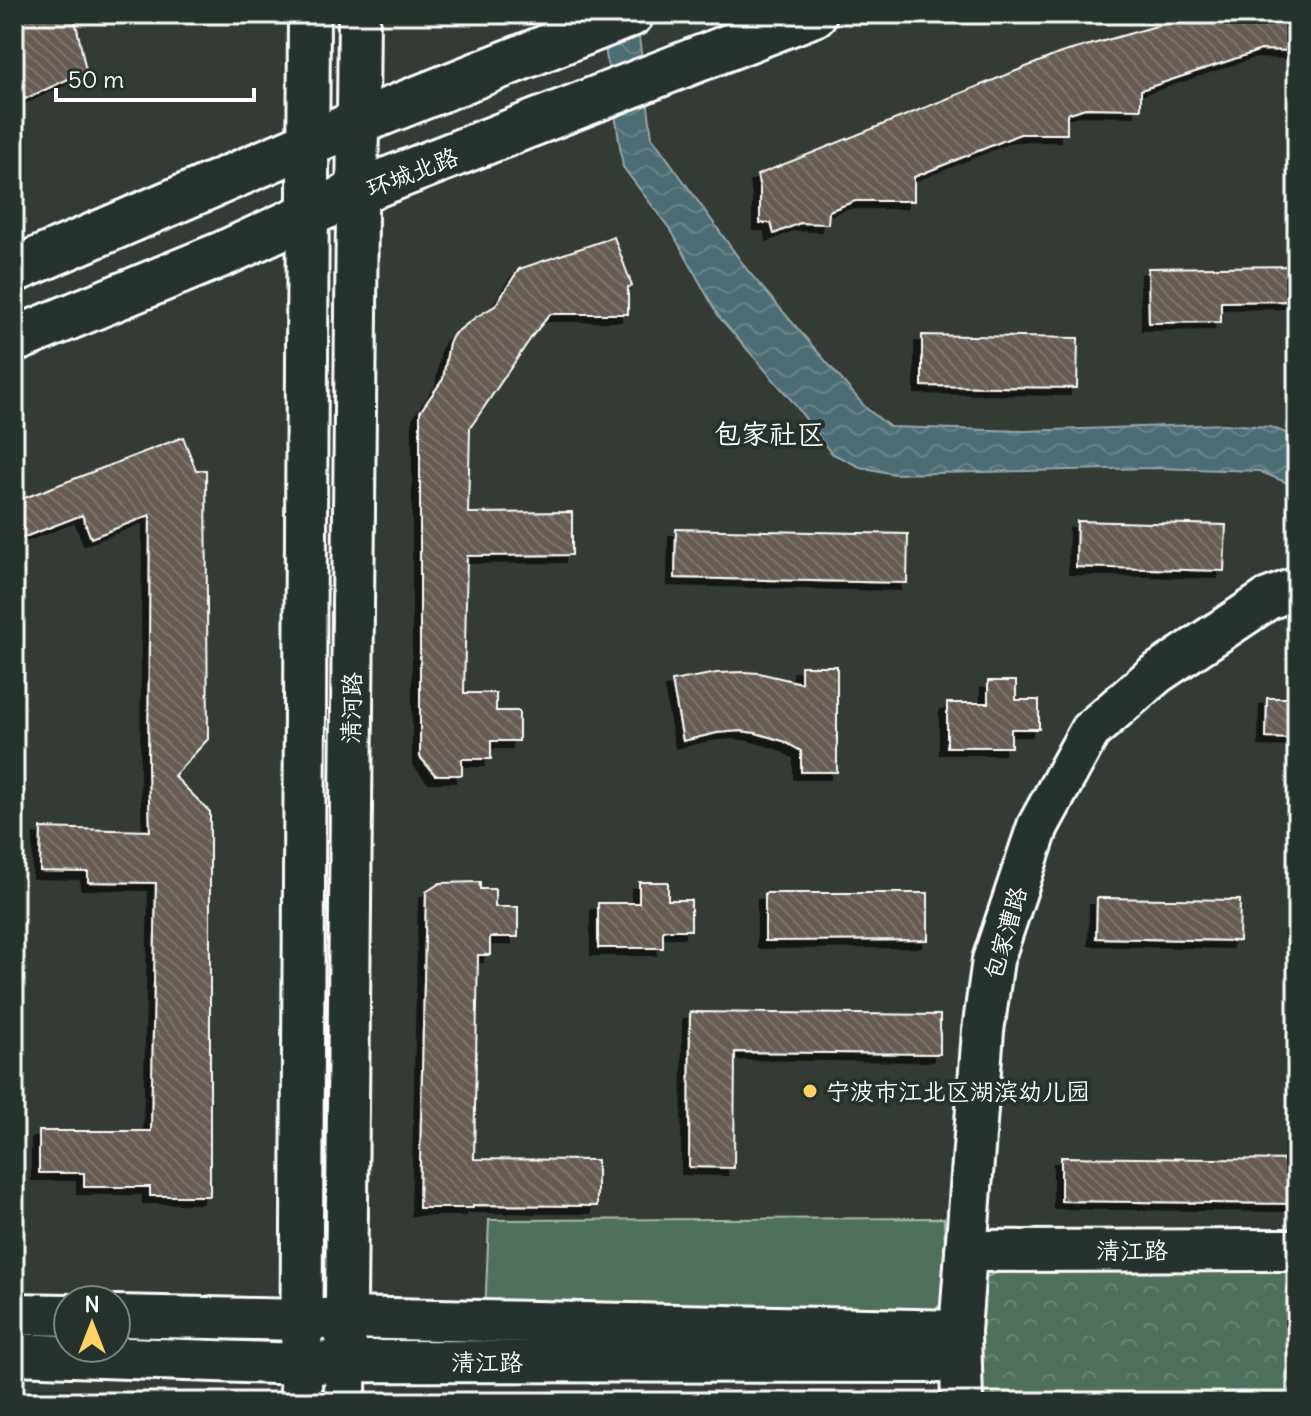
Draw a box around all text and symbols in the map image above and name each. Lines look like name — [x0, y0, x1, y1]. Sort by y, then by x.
scale bar — [56, 52, 254, 102]
text: 50 m — [68, 64, 124, 94]
street label: 环城北路 — [362, 141, 462, 203]
district label: 包家社区 — [713, 416, 825, 452]
street label: 清河路 — [335, 672, 367, 744]
street label: 包家漕路 — [977, 883, 1033, 983]
place label: 宁波市江北区湖滨幼儿园 — [826, 1076, 1090, 1106]
marker: 宁波市江北区湖滨幼儿园 — [801, 1082, 819, 1100]
street label: 清江路 — [1096, 1235, 1168, 1265]
north arrow — [52, 1284, 132, 1364]
text: N — [84, 1290, 100, 1318]
street label: 清江路 — [451, 1347, 523, 1377]

